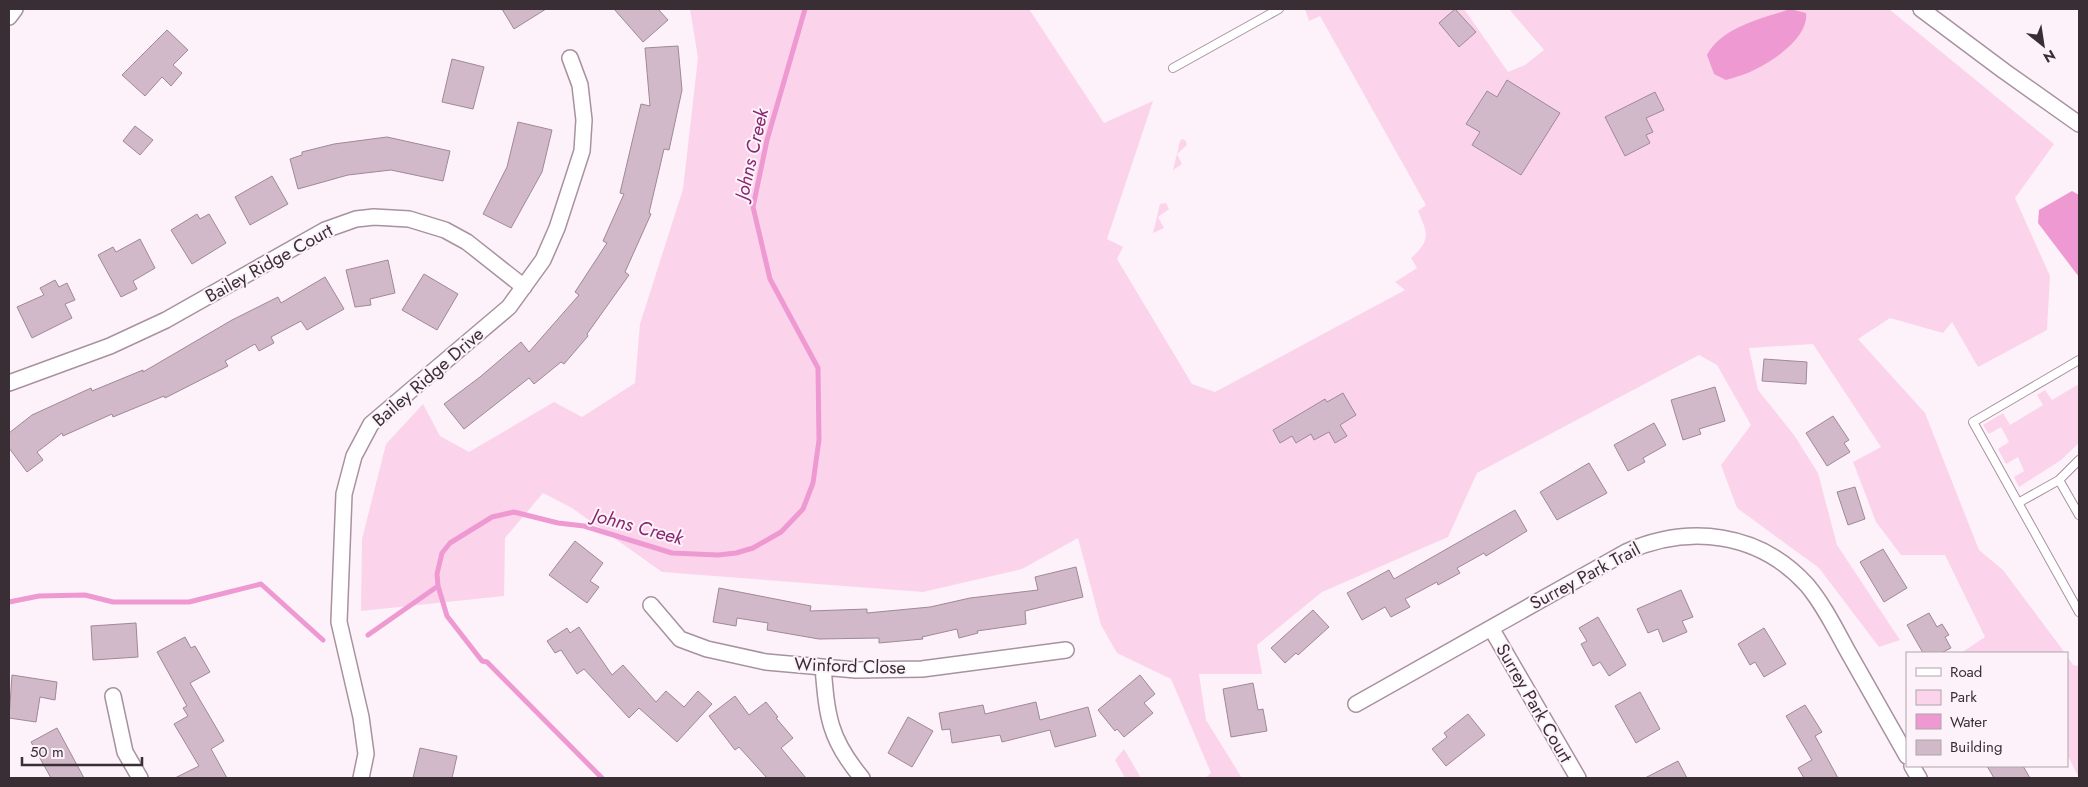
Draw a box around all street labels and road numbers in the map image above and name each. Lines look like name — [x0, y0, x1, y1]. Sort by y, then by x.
street label: Bailey Ridge Court — [201, 217, 338, 309]
street label: Bailey Ridge Drive — [367, 321, 489, 433]
street label: Surrey Park Trail — [1525, 536, 1645, 616]
street label: Surrey Park Court — [1489, 639, 1579, 768]
street label: Winford Close — [794, 651, 906, 681]

